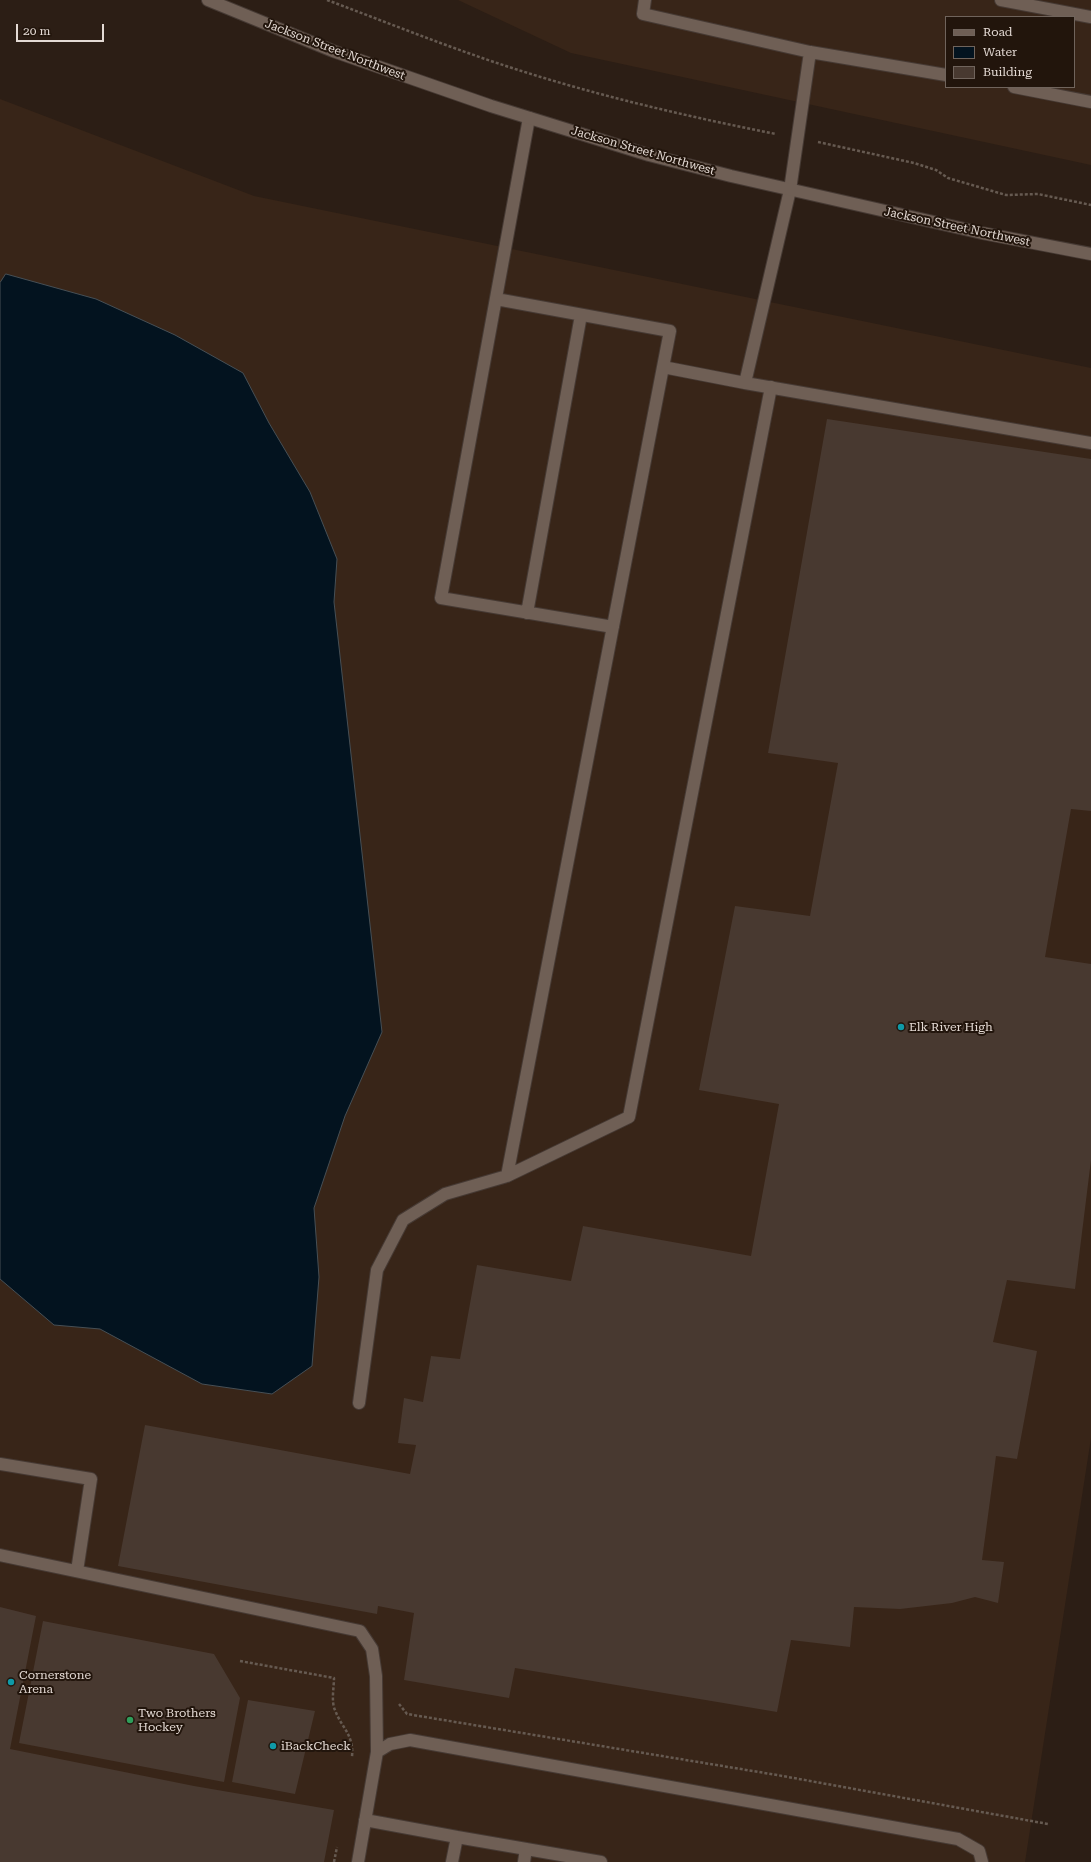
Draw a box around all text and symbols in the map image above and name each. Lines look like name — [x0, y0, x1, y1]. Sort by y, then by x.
scale bar — [18, 16, 106, 42]
legend — [945, 16, 1075, 88]
street label: Jackson Street Northwest — [263, 17, 407, 83]
text: 20 m — [23, 24, 50, 38]
text: Road — [983, 25, 1012, 39]
text: Water — [983, 45, 1017, 59]
text: Building — [983, 65, 1032, 79]
street label: Jackson Street Northwest — [569, 124, 717, 178]
street label: Jackson Street Northwest — [883, 204, 1031, 250]
place label: Elk River High — [909, 1020, 993, 1034]
marker: Elk River High — [896, 1022, 906, 1032]
place label: Cornerstone Arena — [19, 1668, 91, 1696]
marker: Cornerstone Arena — [6, 1677, 16, 1687]
place label: Two Brothers Hockey — [138, 1706, 216, 1734]
marker: Two Brothers Hockey — [125, 1715, 135, 1725]
place label: iBackCheck — [281, 1739, 351, 1753]
marker: iBackCheck — [268, 1741, 278, 1751]

